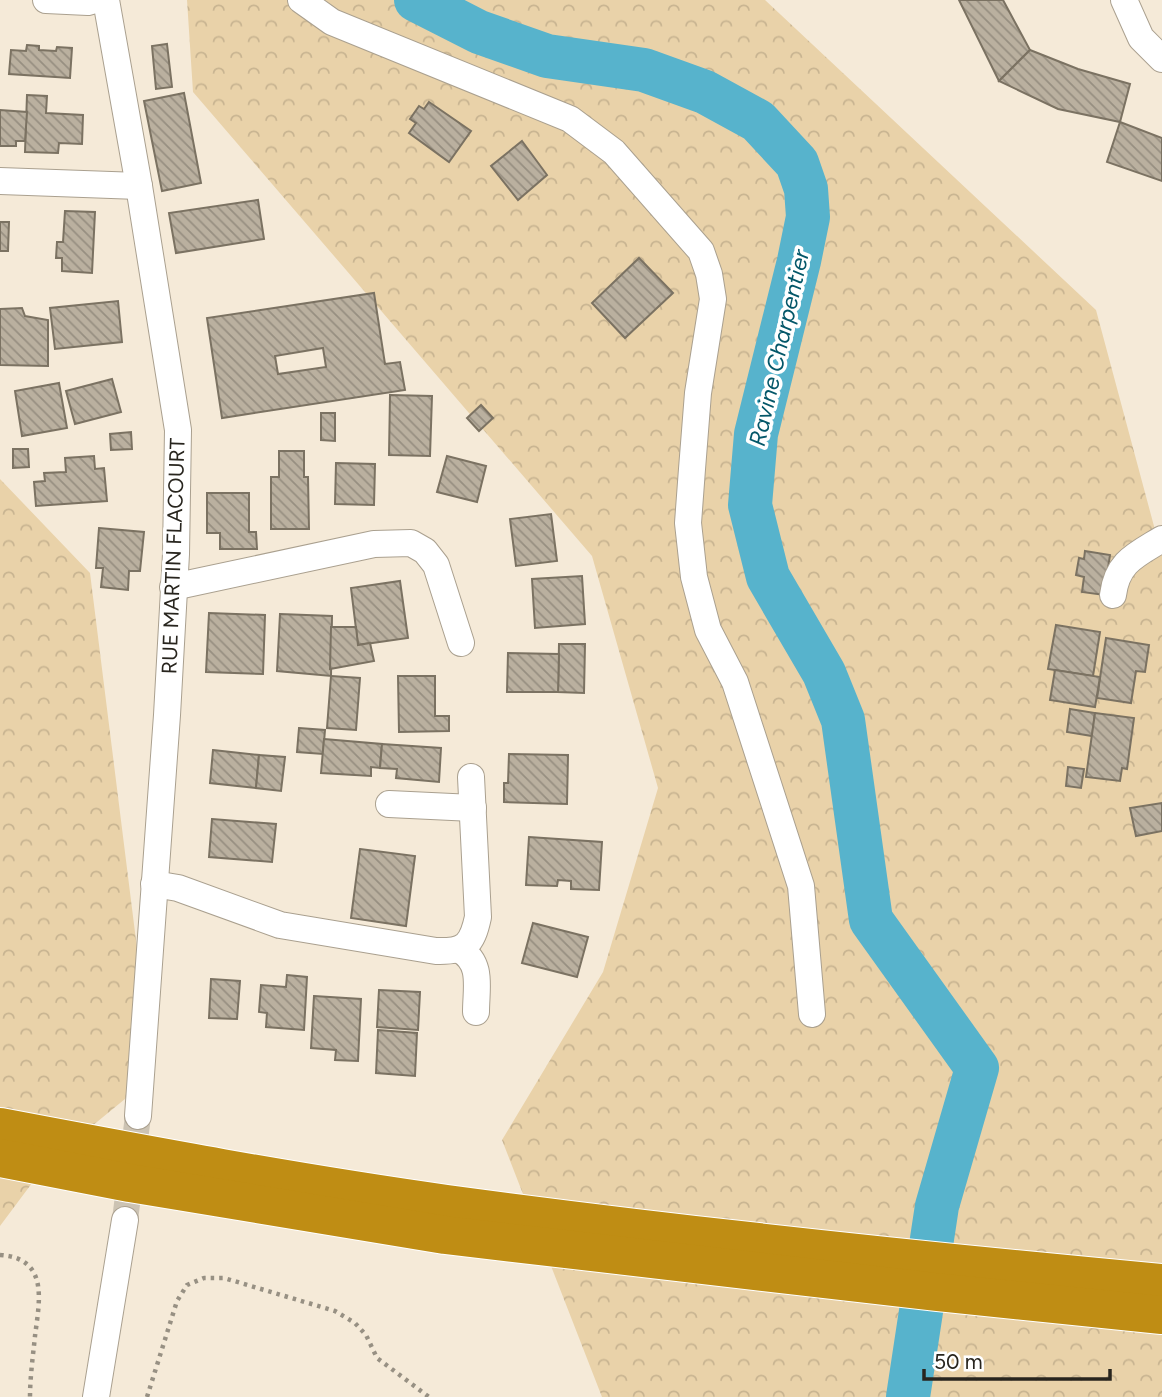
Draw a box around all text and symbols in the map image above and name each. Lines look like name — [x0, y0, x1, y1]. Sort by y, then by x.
water label: Ravine Charpentier — [743, 246, 815, 449]
street label: RUE MARTIN FLACOURT — [156, 437, 190, 675]
scale bar — [924, 1338, 1110, 1382]
text: 50 m — [934, 1349, 983, 1374]

